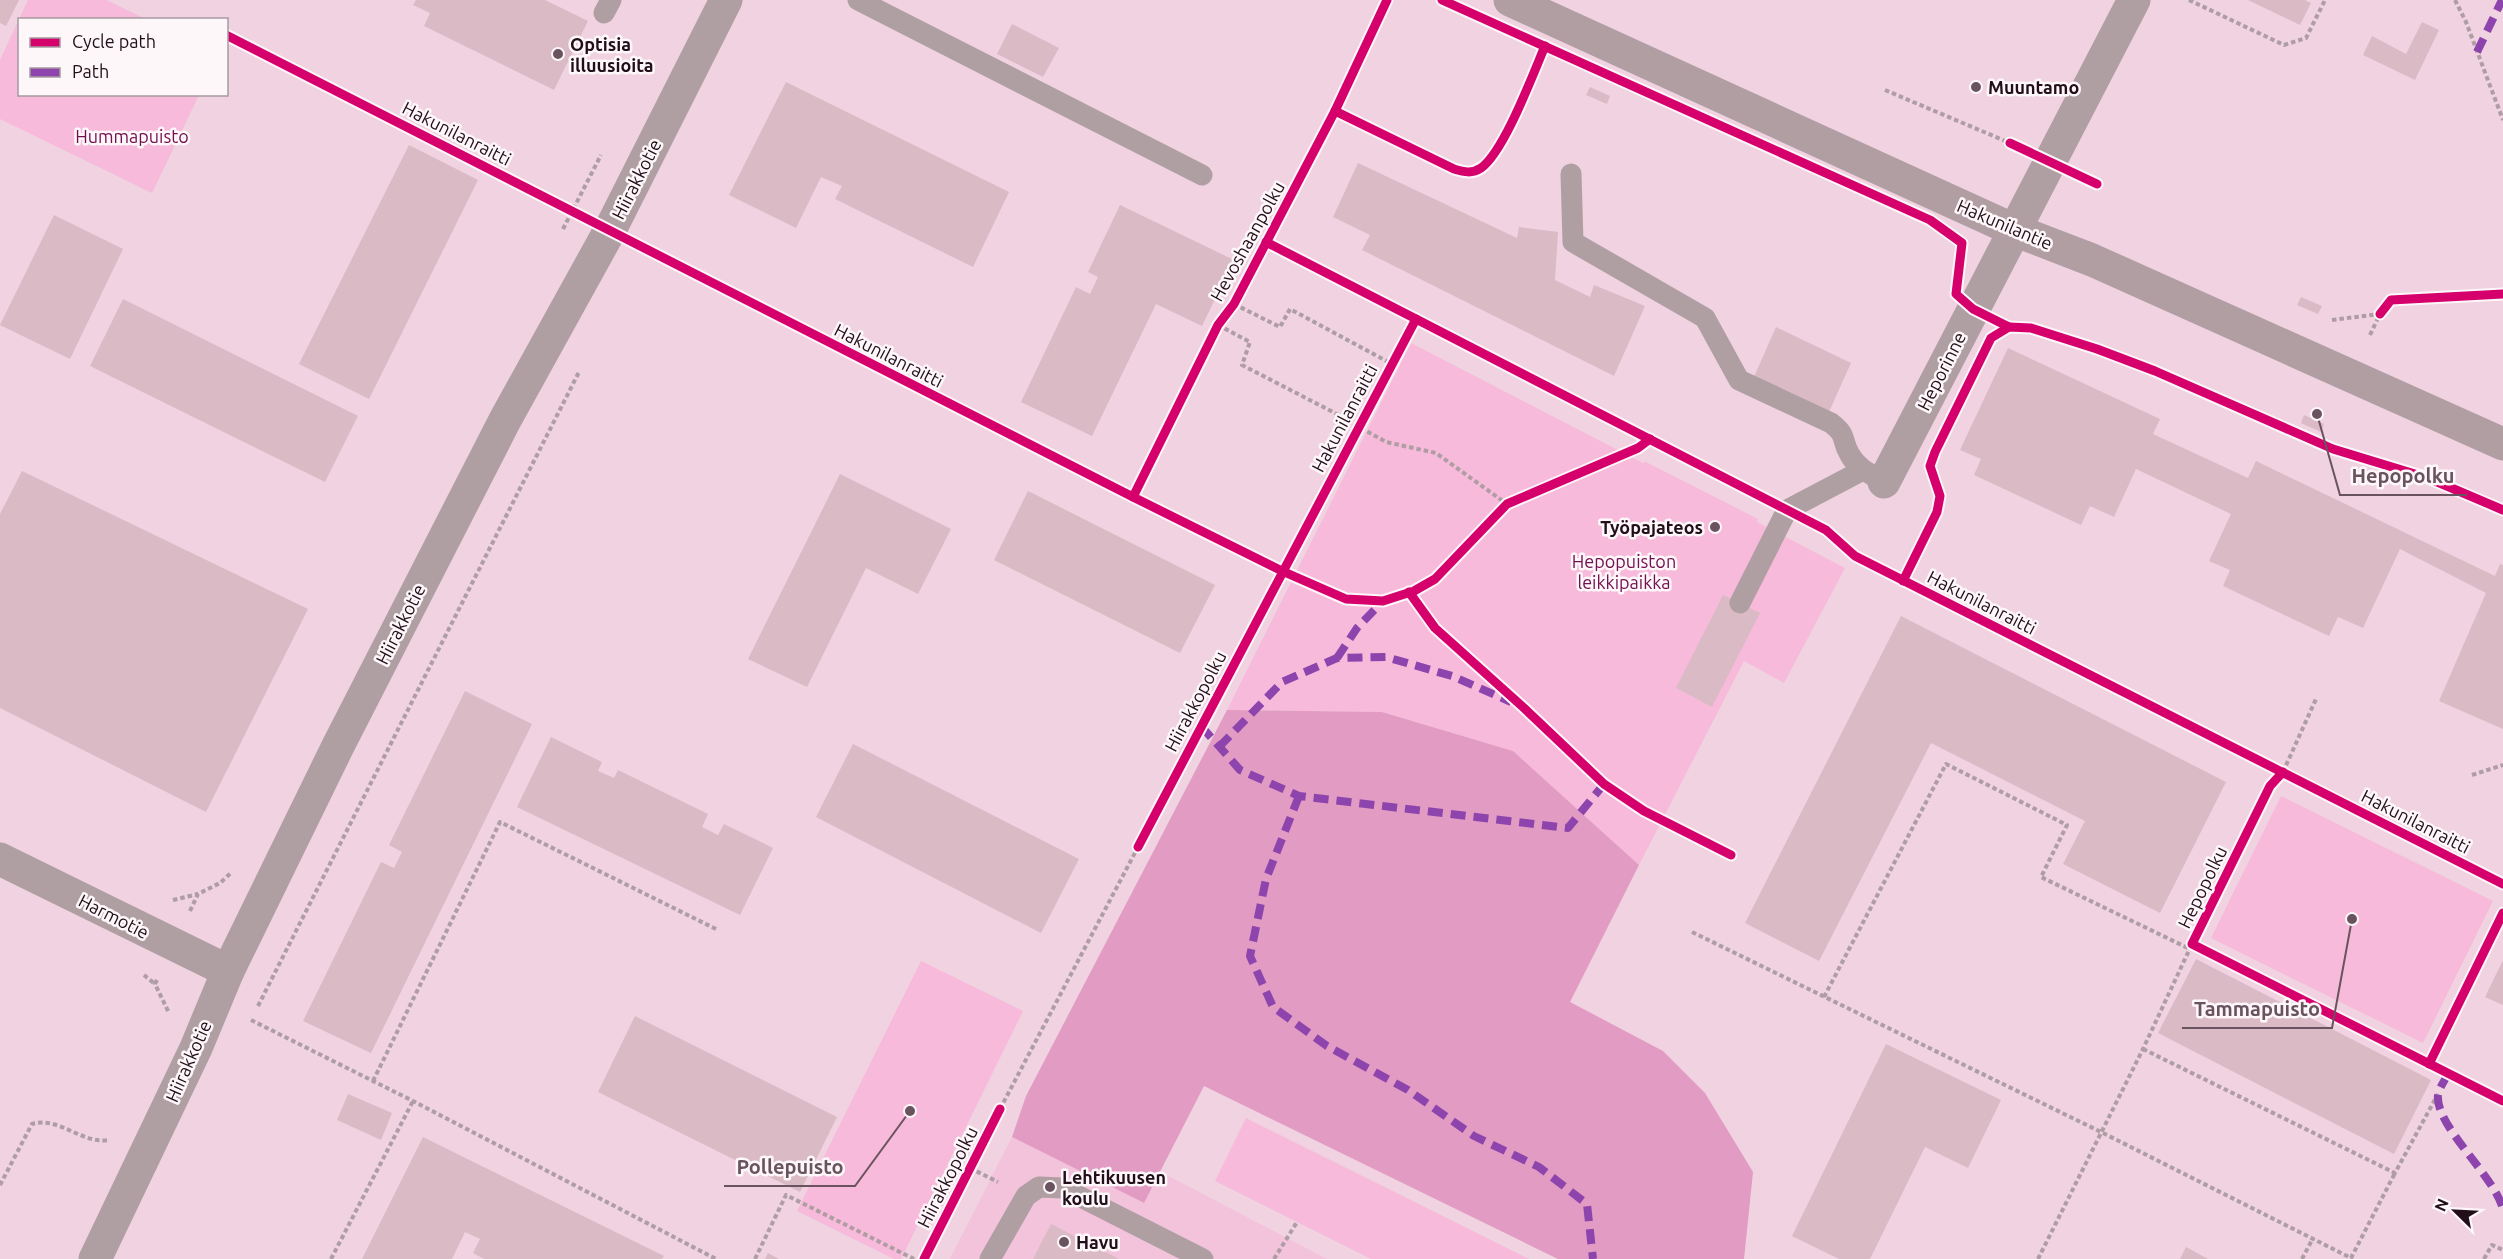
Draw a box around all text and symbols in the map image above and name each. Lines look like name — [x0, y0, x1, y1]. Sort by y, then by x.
legend — [18, 18, 228, 96]
text: Cycle path — [72, 31, 156, 51]
place label: Optisia illuusioita — [570, 34, 654, 75]
marker: Optisia illuusioita — [551, 47, 565, 61]
text: Path — [72, 61, 109, 81]
place label: Muuntamo — [1988, 77, 2079, 97]
marker: Muuntamo — [1969, 80, 1983, 94]
street label: Hakunilanraitti — [399, 97, 515, 169]
park label: Hummapuisto — [75, 126, 189, 146]
street label: Hiirakkotie — [607, 136, 665, 222]
street label: Hevoshaanpolku — [1206, 178, 1288, 304]
street label: Hakunilantie — [1954, 195, 2056, 253]
street label: Hakunilanraitti — [831, 319, 947, 391]
street label: Heporinne — [1913, 328, 1969, 414]
street label: Hakunilanraitti — [1307, 361, 1381, 475]
callout: Hepopolku — [2340, 457, 2467, 495]
text: Hepopolku — [2352, 464, 2454, 487]
place label: Työpajateos — [1600, 517, 1703, 537]
marker: Työpajateos — [1708, 520, 1722, 534]
park label: Hepopuiston leikkipaikka — [1572, 551, 1676, 592]
street label: Hakunilanraitti — [1924, 566, 2040, 638]
street label: Hiirakkotie — [371, 581, 429, 667]
street label: Hiirakkopolku — [1160, 647, 1230, 755]
street label: Hakunilanraitti — [2358, 785, 2474, 857]
street label: Hepopolku — [2174, 843, 2230, 931]
street label: Harmotie — [76, 890, 152, 942]
callout: Tammapuisto — [2182, 990, 2332, 1028]
text: Tammapuisto — [2194, 997, 2320, 1020]
street label: Hiirakkotie — [161, 1017, 215, 1105]
street label: Hiirakkopolku — [913, 1123, 981, 1231]
callout: Pollepuisto — [724, 1148, 855, 1186]
text: Pollepuisto — [736, 1155, 844, 1178]
place label: Lehtikuusen koulu — [1062, 1167, 1166, 1208]
marker: Lehtikuusen koulu — [1043, 1180, 1057, 1194]
north arrow — [2425, 1181, 2485, 1241]
text: N — [2431, 1196, 2452, 1214]
place label: Havu — [1076, 1232, 1119, 1252]
marker: Havu — [1057, 1235, 1071, 1249]

